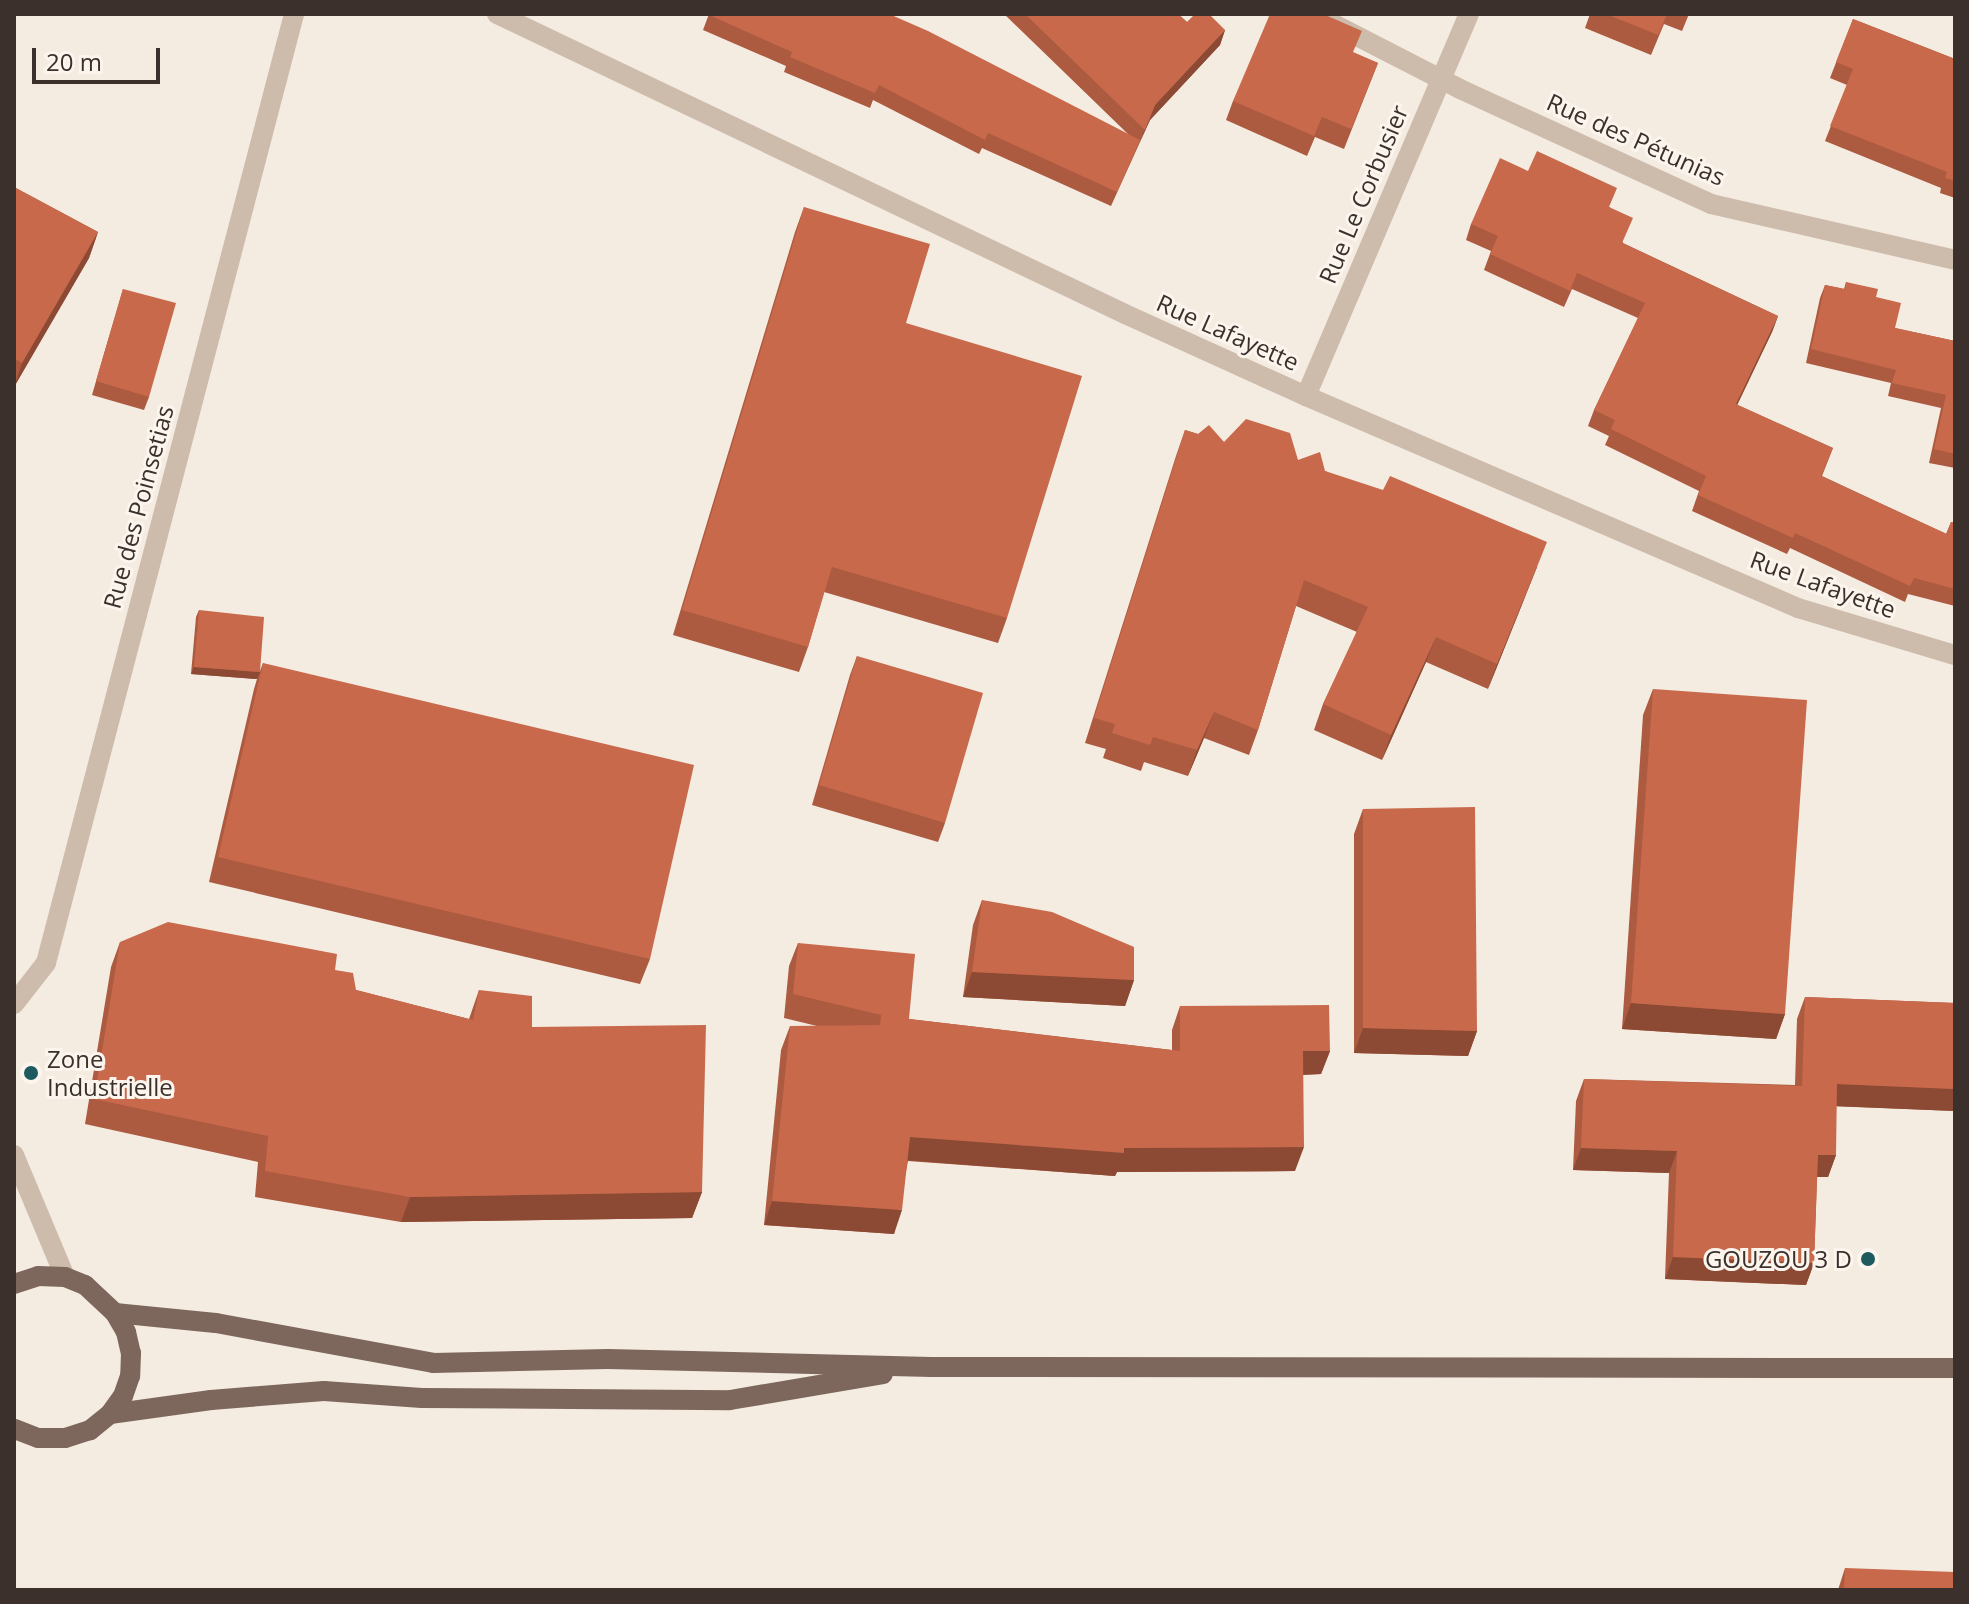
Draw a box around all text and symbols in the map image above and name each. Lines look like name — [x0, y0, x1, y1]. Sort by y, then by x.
scale bar — [36, 32, 164, 82]
text: 20 m — [46, 45, 102, 78]
street label: Rue des Pétunias — [1543, 87, 1729, 191]
street label: Rue Le Corbusier — [1312, 100, 1414, 288]
street label: Rue Lafayette — [1152, 288, 1304, 376]
street label: Rue des Poinsetias — [97, 402, 179, 612]
street label: Rue Lafayette — [1746, 544, 1900, 624]
place label: Zone Industrielle — [47, 1045, 173, 1101]
marker: Zone Industrielle — [22, 1064, 40, 1082]
place label: GOUZOU 3 D — [1705, 1245, 1852, 1273]
marker: GOUZOU 3 D — [1859, 1250, 1877, 1268]

